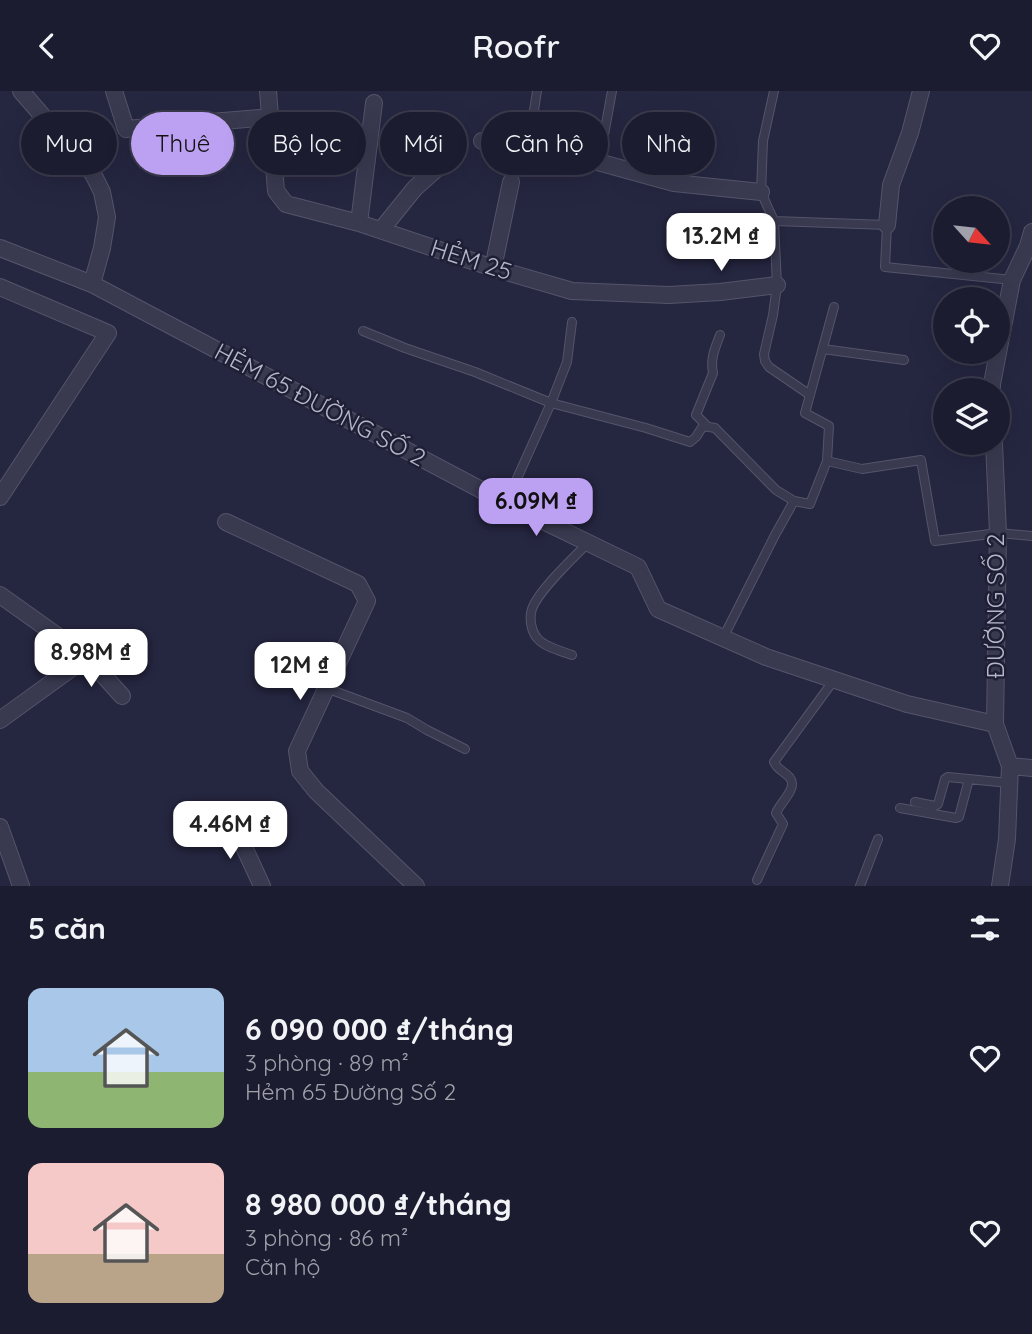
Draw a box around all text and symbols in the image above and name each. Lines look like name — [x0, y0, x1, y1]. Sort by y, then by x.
text: Roofr — [472, 26, 560, 66]
icon: back — [28, 27, 66, 65]
icon: heart — [966, 27, 1004, 65]
chip: Mua — [21, 112, 117, 175]
chip: Thuê — [131, 112, 234, 175]
chip: Bộ lọc — [248, 112, 366, 175]
chip: Mới — [380, 112, 467, 175]
chip: Căn hộ — [481, 112, 608, 175]
chip: Nhà — [622, 112, 715, 175]
north arrow — [933, 196, 1010, 273]
map controls — [933, 196, 1010, 455]
pin: 13.2M ₫ — [656, 213, 786, 273]
text: 13.2M ₫ — [683, 221, 759, 250]
street label: HẺM 25 — [427, 232, 516, 286]
button: locate — [933, 287, 1010, 364]
street label: HẺM 65 ĐƯỜNG SỐ 2 — [210, 336, 431, 473]
button: layers — [933, 378, 1010, 455]
pin: 6.09M ₫ — [471, 479, 601, 538]
text: 6.09M ₫ — [495, 486, 577, 515]
street label: ĐƯỜNG SỐ 2 — [980, 533, 1010, 679]
pin: 8.98M ₫ — [26, 629, 156, 689]
text: 8.98M ₫ — [51, 637, 131, 666]
pin: 12M ₫ — [251, 643, 349, 702]
text: 12M ₫ — [271, 650, 329, 679]
pin: 4.46M ₫ — [165, 801, 295, 861]
text: 4.46M ₫ — [189, 809, 271, 838]
text: 5 căn — [28, 909, 106, 947]
icon: filters — [966, 909, 1004, 947]
text: 6 090 000 ₫/tháng — [245, 1010, 514, 1048]
icon: home — [84, 1016, 168, 1100]
icon: heart — [966, 1039, 1004, 1077]
text: 3 phòng · 89 m² — [245, 1048, 409, 1077]
text: Hẻm 65 Đường Số 2 — [245, 1077, 456, 1106]
text: 8 980 000 ₫/tháng — [245, 1185, 512, 1223]
icon: home — [84, 1191, 168, 1275]
icon: heart — [966, 1214, 1004, 1252]
text: 3 phòng · 86 m² — [245, 1223, 408, 1252]
text: Căn hộ — [245, 1252, 321, 1281]

